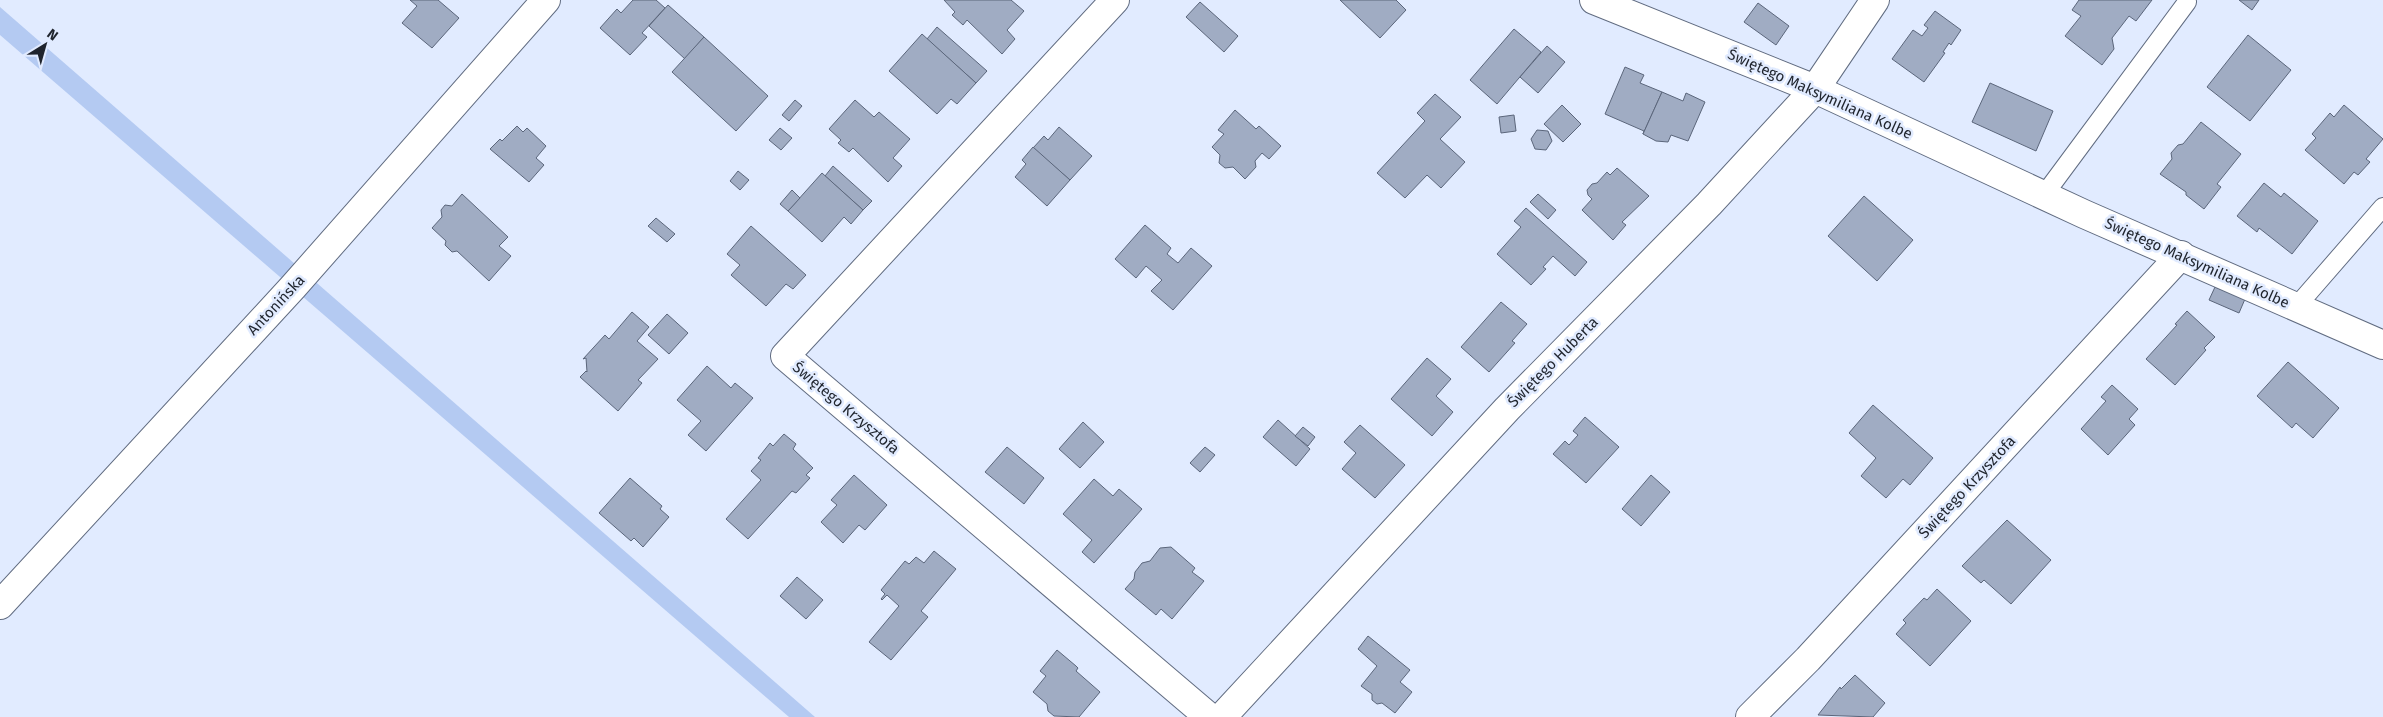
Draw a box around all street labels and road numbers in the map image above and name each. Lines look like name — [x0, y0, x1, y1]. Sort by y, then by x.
street label: Świętego Maksymiliana Kolbe — [1725, 45, 1915, 143]
street label: Świętego Maksymiliana Kolbe — [2102, 214, 2292, 312]
street label: Antonińska — [244, 271, 308, 339]
street label: Świętego Huberta — [1504, 313, 1602, 411]
street label: Świętego Krzysztofa — [789, 358, 903, 458]
street label: Świętego Krzysztofa — [1915, 432, 2019, 542]

